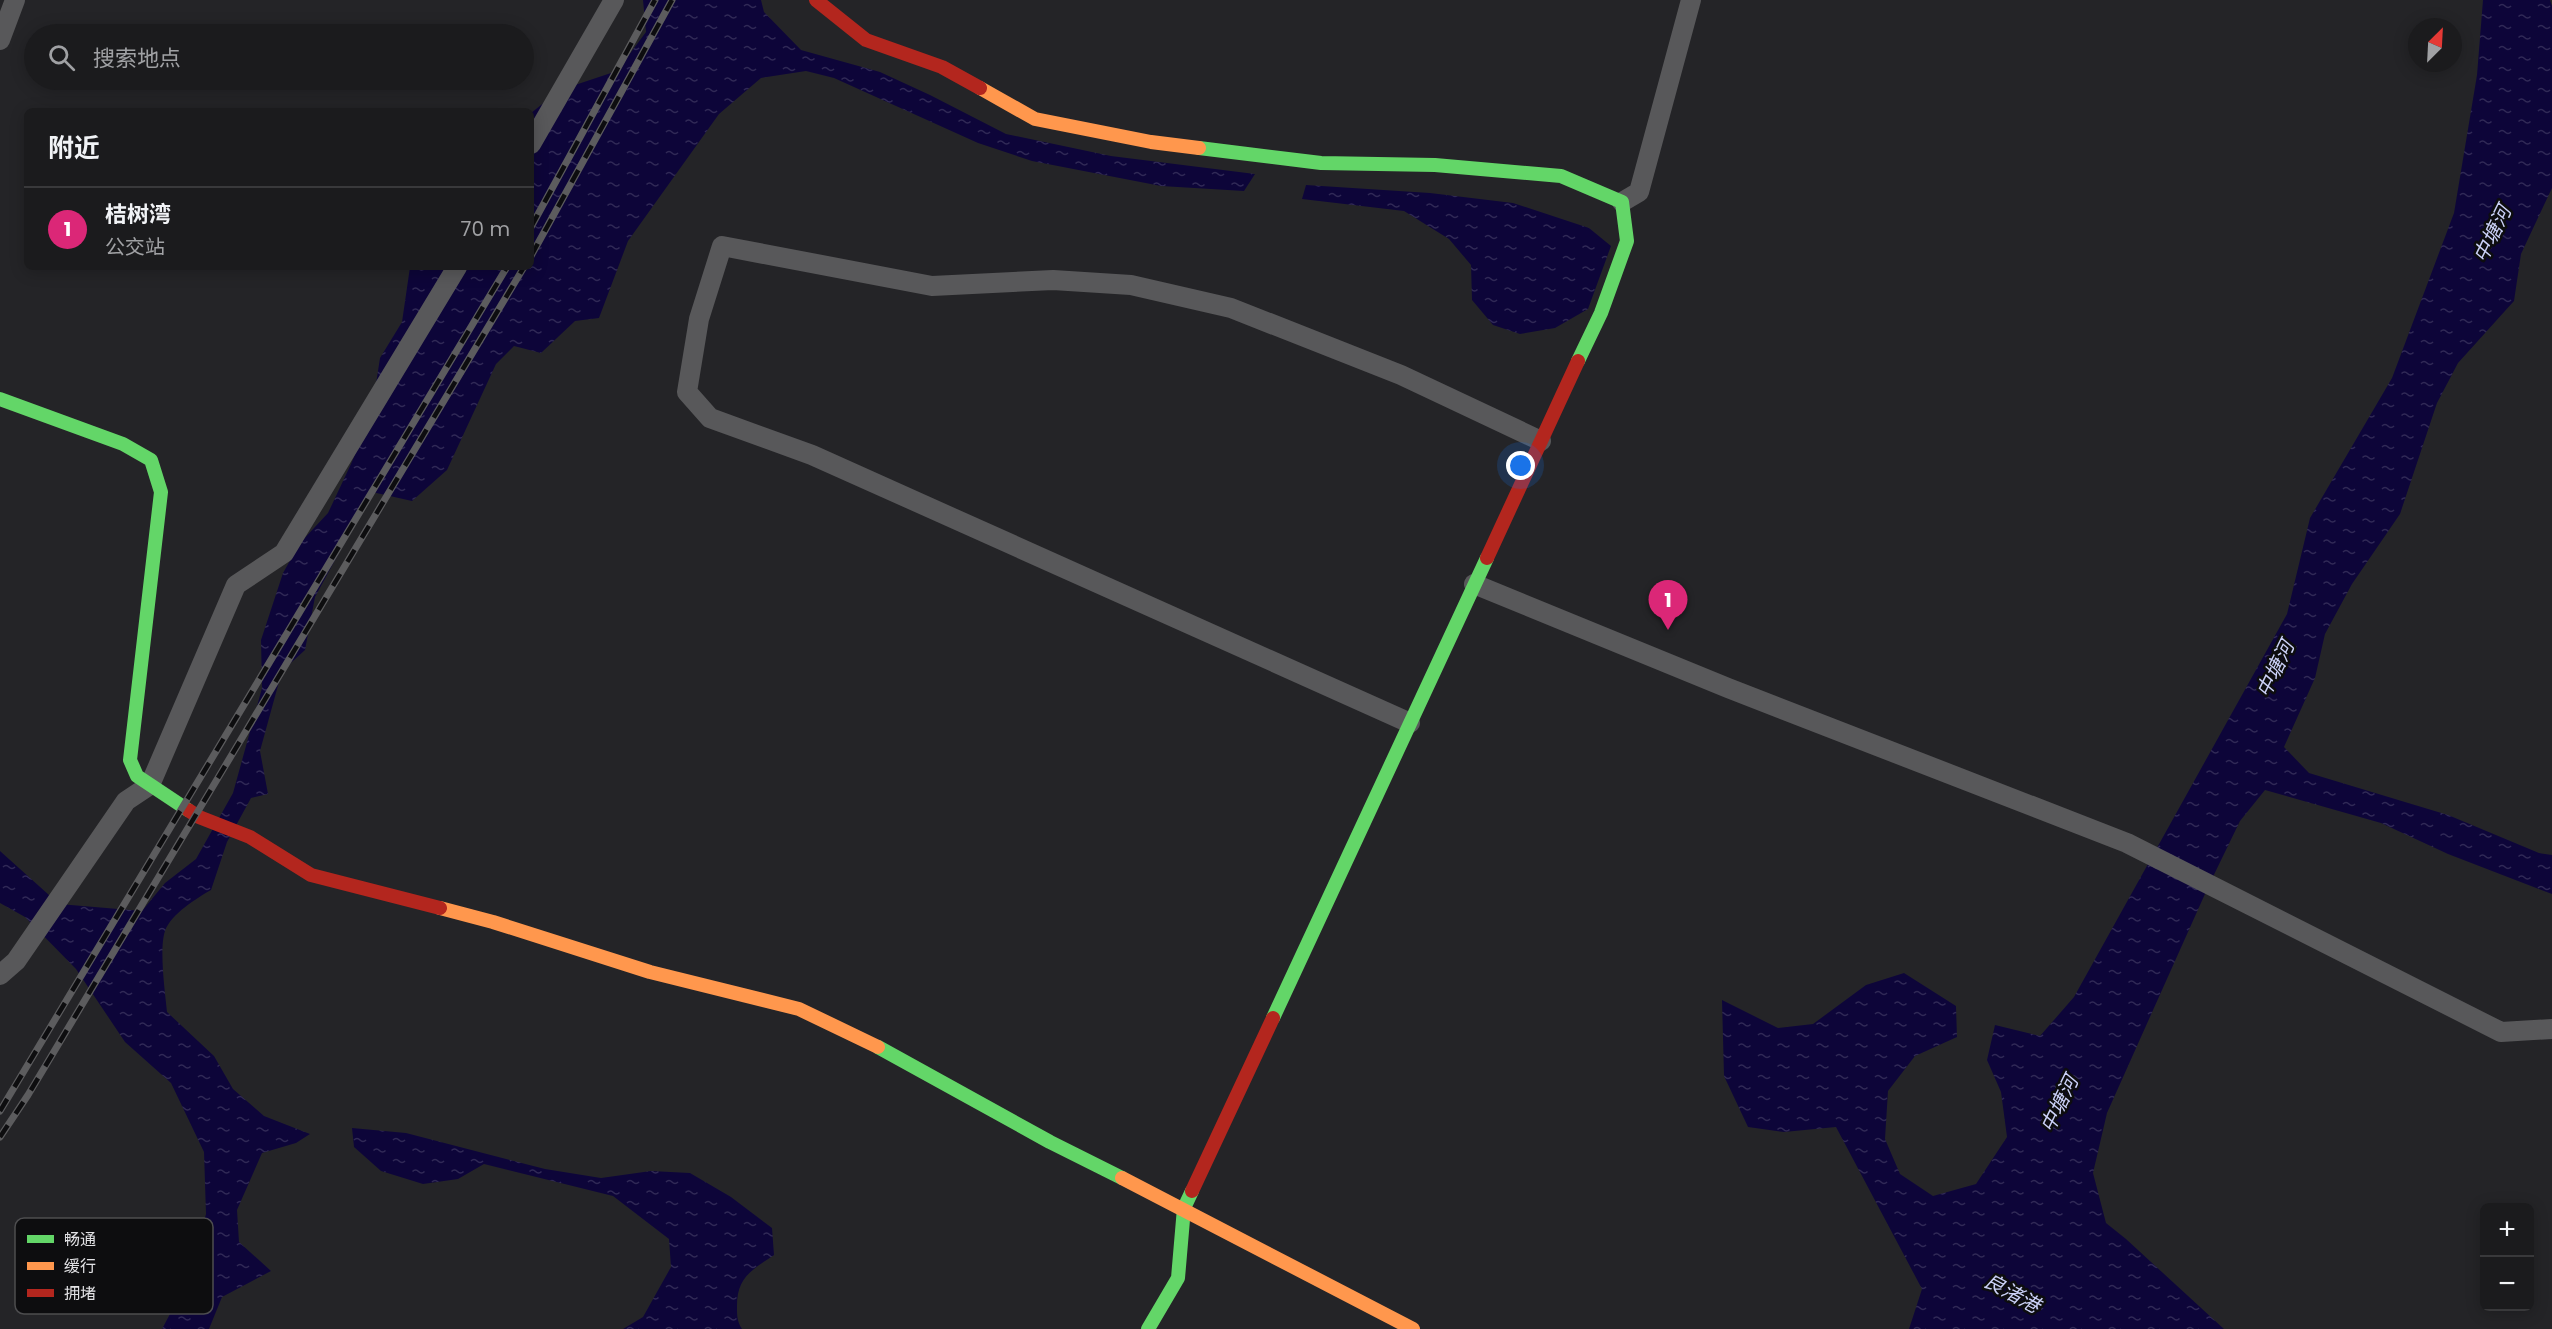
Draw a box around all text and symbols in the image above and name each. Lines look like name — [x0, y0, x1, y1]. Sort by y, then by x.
north arrow — [2408, 18, 2462, 72]
search box — [24, 24, 534, 90]
icon: search — [45, 41, 78, 74]
text: 搜索地点 — [93, 43, 181, 74]
text: 附近 — [48, 130, 100, 166]
water label: 中塘河 — [2466, 197, 2519, 267]
text: 桔树湾 — [105, 199, 171, 230]
text: 1 — [64, 215, 71, 243]
text: 70 m — [461, 215, 510, 243]
text: 公交站 — [105, 233, 165, 261]
your location — [1506, 451, 1535, 480]
pin: 1 — [1648, 580, 1688, 630]
water label: 中塘河 — [2249, 632, 2302, 702]
water label: 中塘河 — [2033, 1067, 2086, 1137]
map controls — [2480, 1203, 2534, 1311]
button: + — [2480, 1203, 2534, 1257]
legend — [15, 1218, 213, 1314]
text: 畅通 — [64, 1228, 96, 1251]
text: 缓行 — [64, 1255, 96, 1278]
button: − — [2480, 1257, 2534, 1311]
water label: 良渚港 — [1979, 1267, 2048, 1321]
text: 拥堵 — [64, 1282, 96, 1305]

